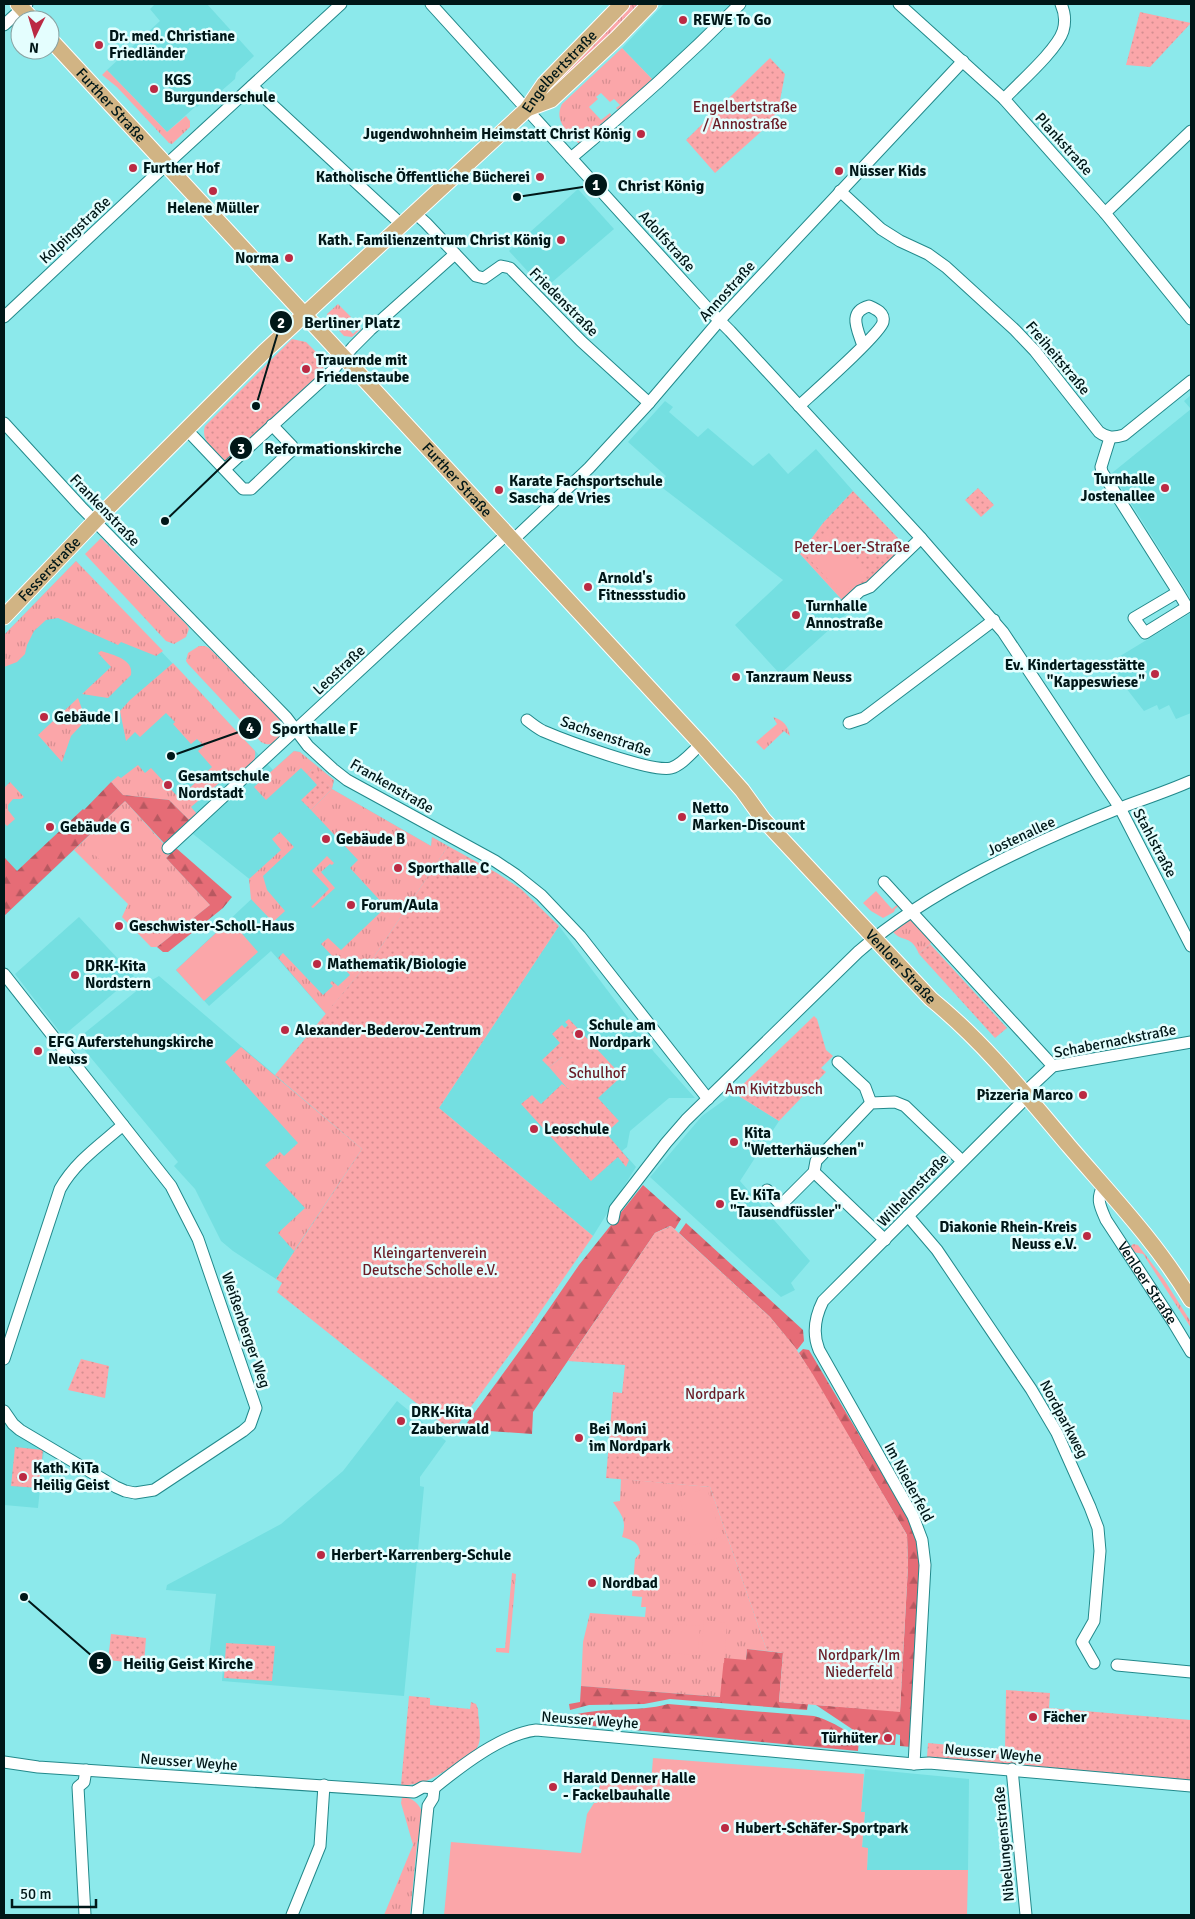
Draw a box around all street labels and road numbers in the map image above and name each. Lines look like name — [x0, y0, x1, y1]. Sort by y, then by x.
street label: Engelbertstraße — [518, 26, 601, 116]
street label: Further Straße — [72, 64, 150, 146]
street label: Plankstraße — [1031, 109, 1097, 179]
street label: Kolpingstraße — [36, 192, 114, 268]
street label: Adolfstraße — [635, 207, 699, 275]
street label: Annostraße — [695, 257, 759, 325]
street label: Friedenstraße — [526, 264, 602, 340]
street label: Freiheitstraße — [1022, 317, 1094, 399]
street label: Further Straße — [418, 439, 496, 521]
street label: Frankenstraße — [66, 470, 144, 550]
street label: Fesserstraße — [14, 533, 84, 605]
street label: Leostraße — [309, 641, 369, 699]
street label: Sachsenstraße — [558, 712, 654, 760]
street label: Frankenstraße — [347, 755, 437, 817]
street label: Stahlstraße — [1129, 805, 1181, 881]
street label: Jostenallee — [984, 812, 1058, 860]
street label: Venloer Straße — [862, 926, 940, 1008]
street label: Schabernackstraße — [1052, 1020, 1178, 1062]
street label: Wilhelmstraße — [874, 1150, 952, 1230]
street label: Venloer Straße — [1114, 1238, 1181, 1328]
street label: Weißenberger Weg — [218, 1270, 274, 1390]
street label: Nordparkweg — [1036, 1377, 1092, 1461]
street label: Im Niederfeld — [881, 1439, 938, 1525]
street label: Neusser Weyhe — [541, 1708, 639, 1732]
street label: Neusser Weyhe — [944, 1740, 1042, 1766]
street label: Neusser Weyhe — [140, 1750, 238, 1774]
street label: Nibelungenstraße — [990, 1786, 1018, 1902]

